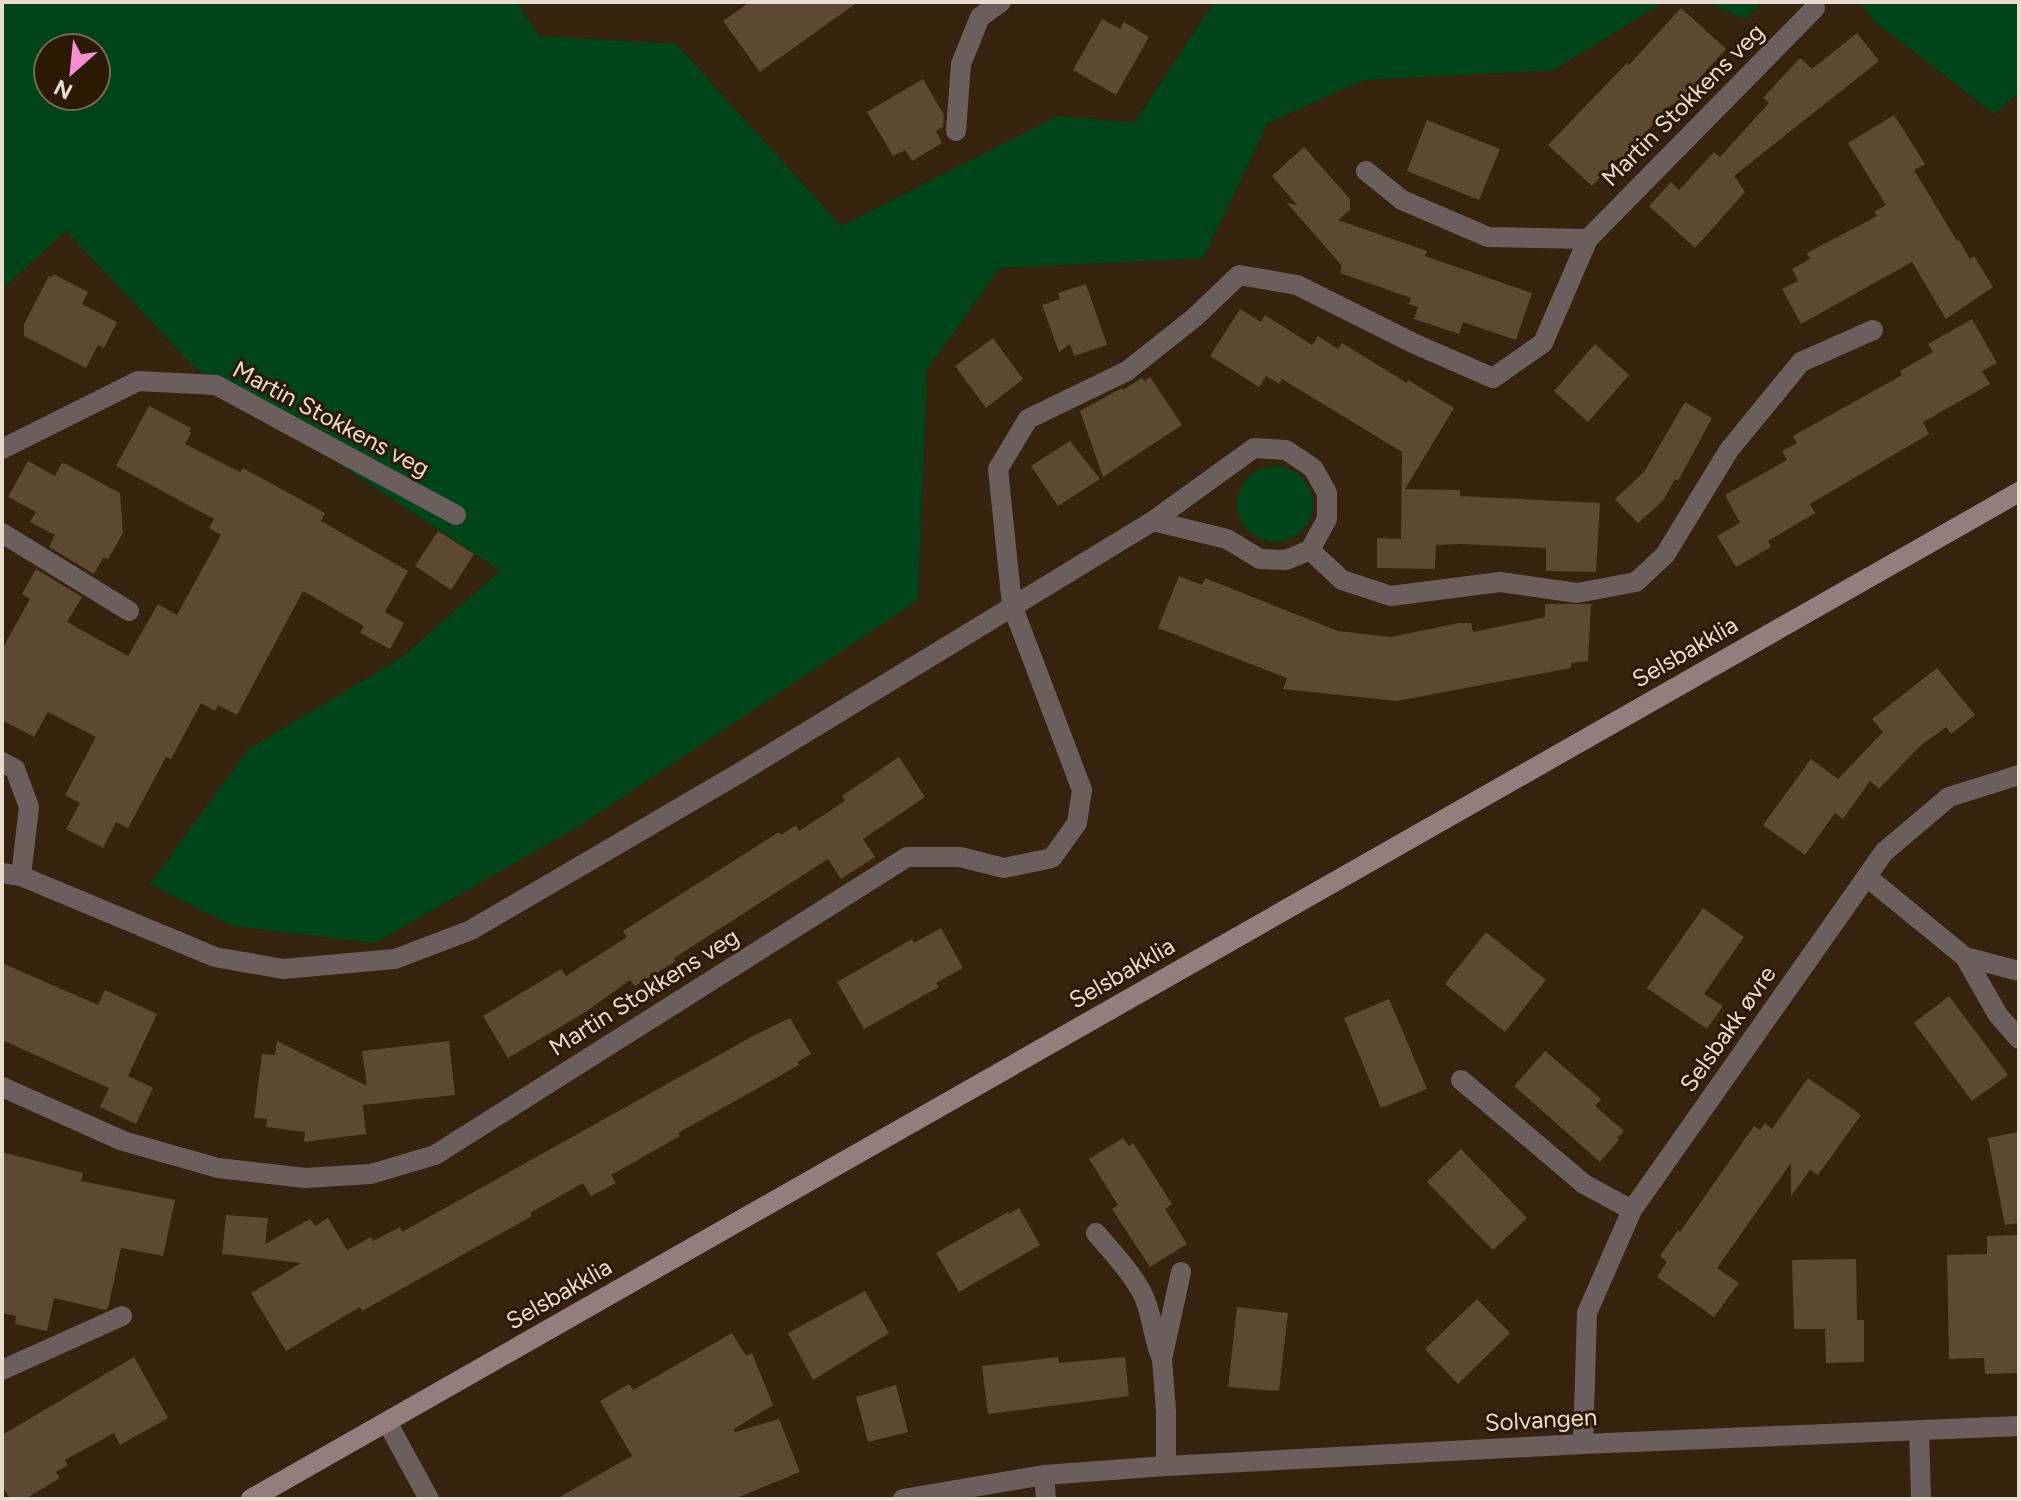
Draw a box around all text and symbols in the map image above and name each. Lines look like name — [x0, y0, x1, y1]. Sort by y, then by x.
street label: Martin Stokkens veg — [1595, 17, 1770, 192]
north arrow — [32, 32, 112, 112]
text: N — [49, 73, 77, 105]
street label: Martin Stokkens veg — [228, 355, 434, 483]
street label: Selsbakklia — [1627, 610, 1743, 693]
street label: Martin Stokkens veg — [543, 921, 744, 1062]
street label: Selsbakklia — [1064, 931, 1180, 1014]
street label: Selsbakk øvre — [1674, 960, 1782, 1097]
street label: Selsbakklia — [501, 1252, 617, 1335]
street label: Solvangen — [1484, 1402, 1598, 1437]

